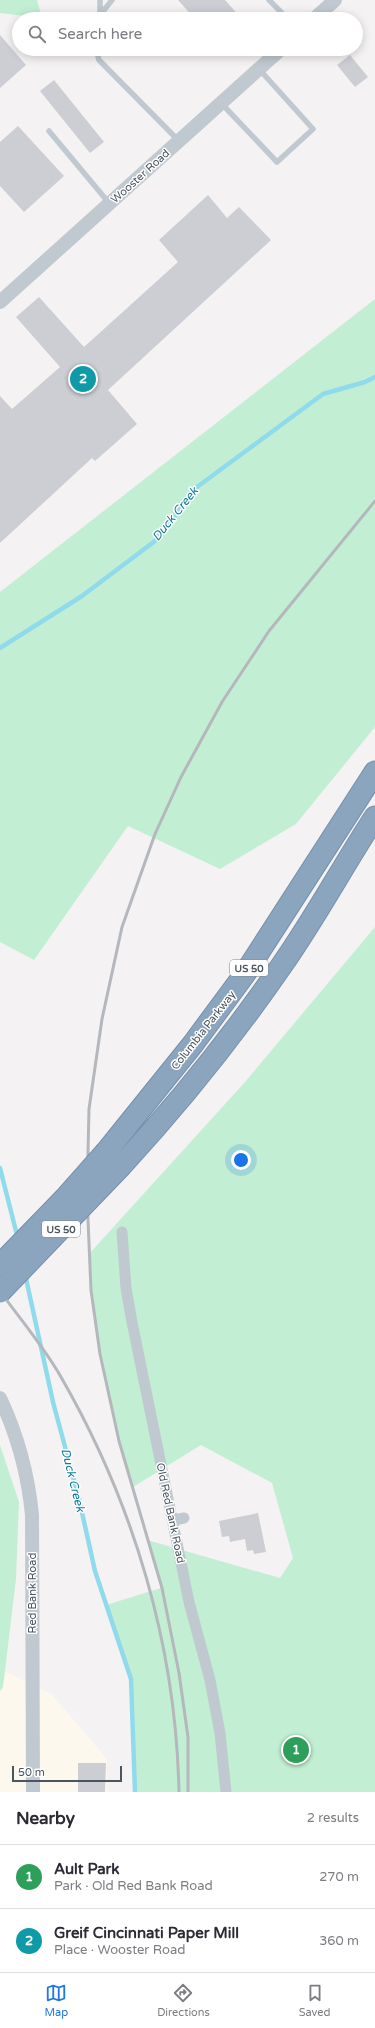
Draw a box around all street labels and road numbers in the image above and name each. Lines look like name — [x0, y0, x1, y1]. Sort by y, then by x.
street label: Wooster Road — [108, 147, 172, 206]
road number: US 50 — [230, 960, 268, 976]
street label: Columbia Parkway — [169, 988, 238, 1072]
road number: US 50 — [42, 1221, 80, 1237]
street label: Old Red Bank Road — [154, 1462, 188, 1565]
street label: Red Bank Road — [26, 1553, 39, 1633]

